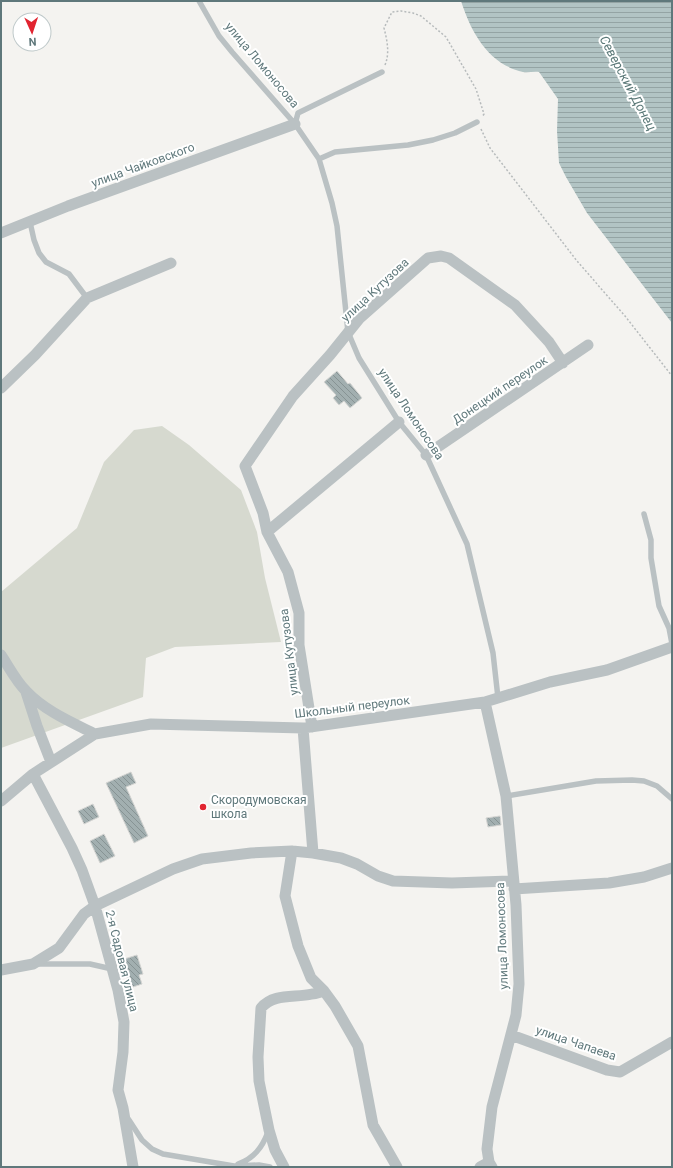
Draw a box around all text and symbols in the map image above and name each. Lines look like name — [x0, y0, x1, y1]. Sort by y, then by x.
north arrow — [12, 12, 52, 52]
street label: улица Ломоносова — [222, 19, 302, 111]
water label: Северский Донец — [597, 33, 659, 133]
text: N — [28, 35, 37, 48]
street label: улица Чайковского — [89, 140, 197, 190]
street label: улица Кутузова — [338, 255, 412, 325]
street label: Донецкий переулок — [450, 353, 551, 427]
street label: улица Ломоносова — [375, 366, 447, 462]
street label: улица Кутузова — [277, 608, 301, 696]
street label: Школьный переулок — [294, 693, 411, 721]
place label: Скородумовская школа — [211, 793, 307, 821]
marker: Скородумовская школа — [198, 802, 208, 812]
street label: улица Ломоносова — [493, 882, 511, 990]
street label: 2-я Садовая улица — [103, 909, 141, 1013]
street label: улица Чапаева — [534, 1023, 618, 1063]

